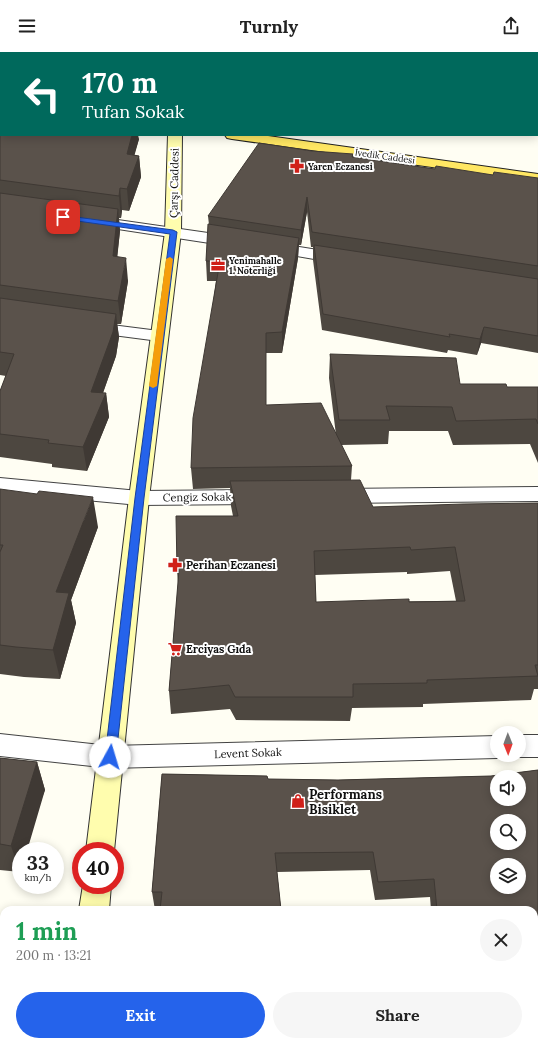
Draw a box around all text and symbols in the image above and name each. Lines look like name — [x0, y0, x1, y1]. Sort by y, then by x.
icon: menu — [16, 15, 38, 37]
text: Turnly — [240, 15, 298, 38]
icon: share — [500, 15, 522, 37]
text: 170 m — [82, 65, 157, 101]
icon: left — [16, 68, 68, 120]
text: Tufan Sokak — [82, 100, 184, 123]
street label: İvedik Caddesi — [354, 146, 416, 166]
street label: Çarşı Caddesi — [166, 148, 182, 218]
pharmacy icon: Yaren Eczanesi — [289, 158, 305, 174]
place label: Yaren Eczanesi — [308, 161, 373, 172]
pin — [46, 200, 80, 234]
icon: arrive — [52, 206, 74, 228]
place label: Yenimahalle 1. Noterliği — [229, 255, 282, 276]
office icon: Yenimahalle 1. Noterliği — [210, 257, 226, 273]
street label: Cengiz Sokak — [163, 489, 231, 505]
pharmacy icon: Perihan Eczanesi — [167, 557, 183, 573]
place label: Perihan Eczanesi — [186, 558, 276, 572]
supermarket icon: Erciyas Gıda — [167, 641, 183, 657]
place label: Erciyas Gıda — [186, 642, 252, 656]
north arrow — [490, 726, 526, 762]
map controls — [490, 726, 526, 894]
position arrow — [89, 736, 131, 778]
street label: Levent Sokak — [214, 745, 282, 761]
button: sound — [490, 770, 526, 806]
place label: Performans Bisiklet — [309, 786, 382, 818]
shop icon: Performans Bisiklet — [290, 793, 306, 809]
button: search — [490, 814, 526, 850]
speed limit sign: 40 — [72, 842, 124, 894]
text: 33 — [27, 850, 49, 875]
button: layers — [490, 858, 526, 894]
text: km/h — [24, 871, 52, 884]
text: 1 min — [16, 916, 77, 947]
button: close — [480, 919, 522, 961]
text: 200 m · 13:21 — [16, 947, 91, 964]
button: Exit — [16, 992, 265, 1038]
button: Share — [273, 992, 522, 1038]

